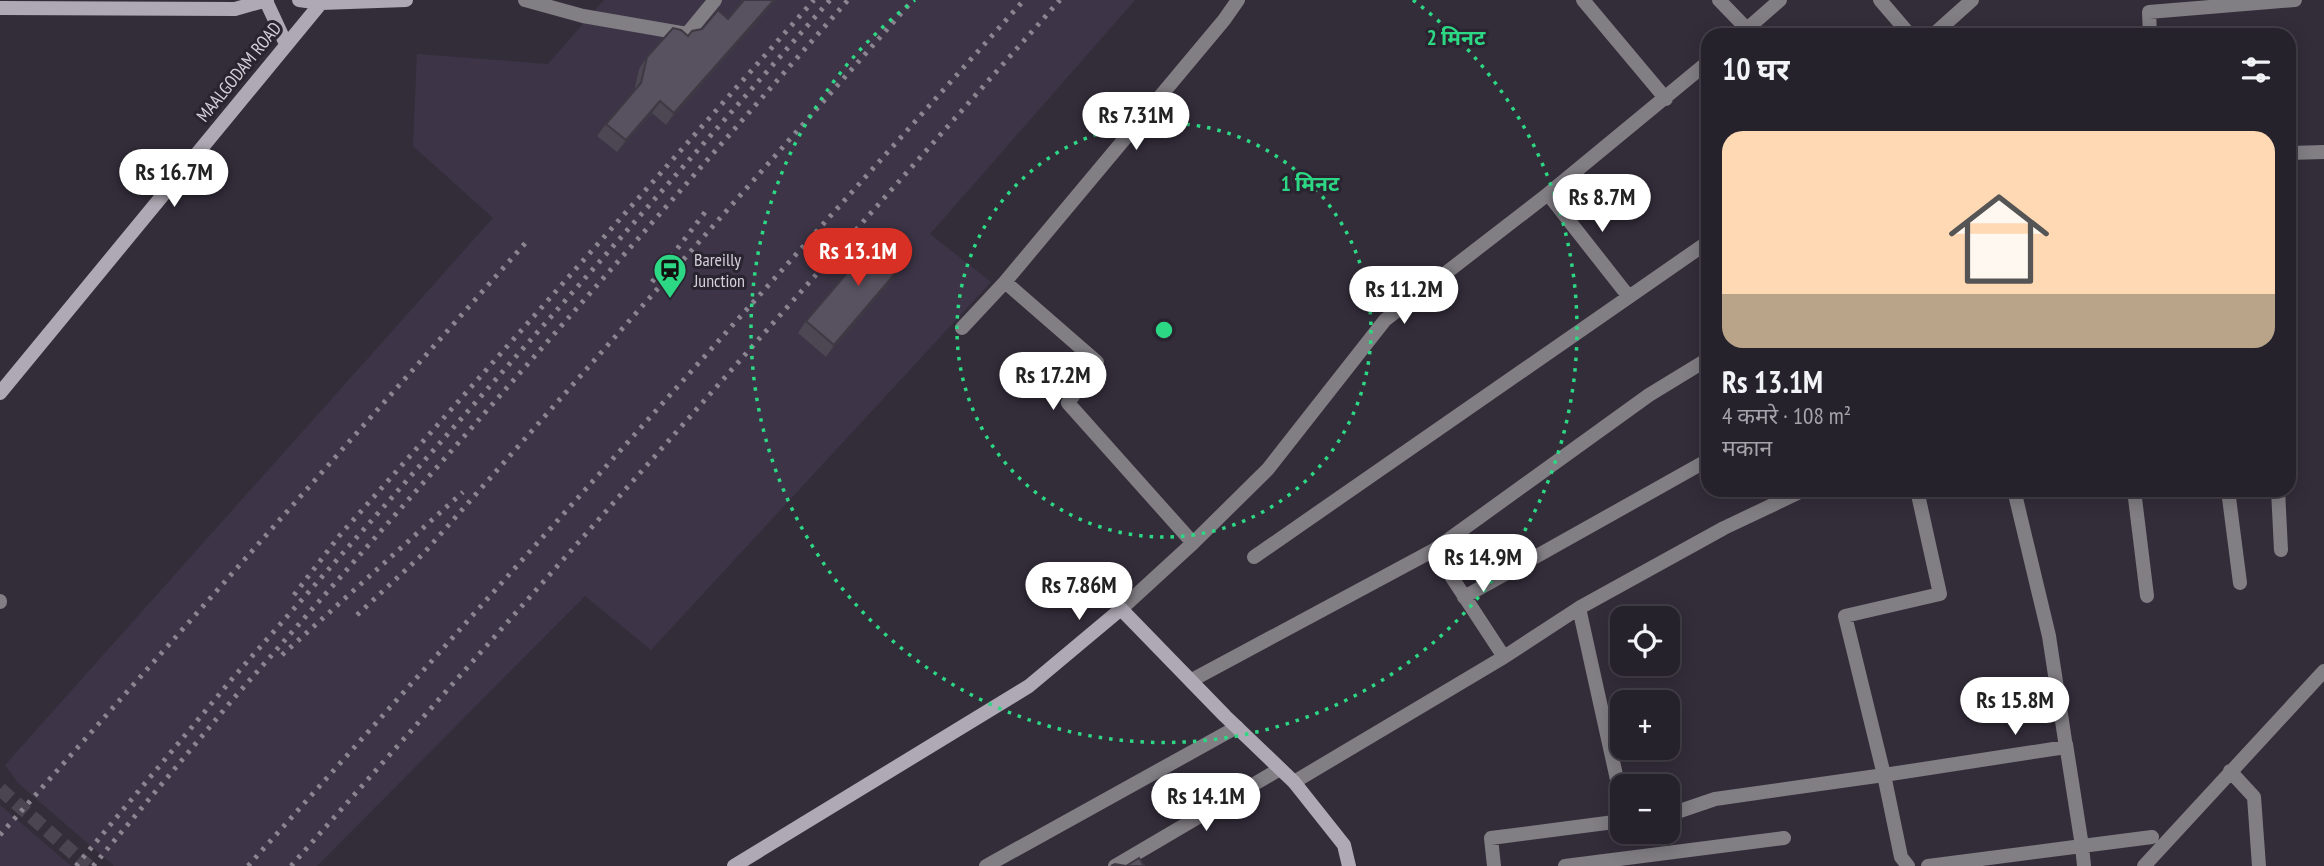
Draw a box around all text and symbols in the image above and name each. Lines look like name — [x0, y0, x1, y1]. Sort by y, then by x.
street label: MAALGODAM ROAD — [191, 17, 286, 126]
text: 2 मिनट — [1427, 24, 1486, 51]
text: 10 घर — [1722, 49, 1790, 88]
icon: filters — [2237, 51, 2275, 89]
pin: Rs 7.31M — [1064, 92, 1208, 152]
text: Rs 7.31M — [1098, 100, 1174, 129]
pin: Rs 16.7M — [102, 150, 246, 209]
text: Rs 16.7M — [135, 157, 213, 186]
text: 1 मिनट — [1281, 170, 1340, 197]
pin: Rs 8.7M — [1537, 174, 1667, 234]
icon: home — [1936, 176, 2062, 302]
text: Rs 8.7M — [1569, 182, 1635, 211]
pin: Rs 13.1M — [786, 229, 930, 288]
text: Rs 13.1M — [819, 236, 897, 265]
place label: Bareilly Junction — [693, 248, 745, 292]
station icon: Bareilly Junction — [651, 251, 689, 300]
pin: Rs 11.2M — [1332, 266, 1476, 326]
text: Rs 11.2M — [1365, 274, 1443, 303]
centre of rings — [1152, 318, 1176, 342]
pin: Rs 17.2M — [981, 352, 1125, 412]
text: Rs 17.2M — [1015, 360, 1091, 389]
text: Rs 13.1M — [1722, 362, 1823, 401]
text: 4 कमरे · 108 m² — [1722, 401, 1851, 430]
text: मकान — [1722, 433, 1772, 462]
pin: Rs 14.9M — [1411, 534, 1555, 594]
text: Rs 14.9M — [1444, 542, 1522, 571]
pin: Rs 7.86M — [1007, 562, 1151, 622]
text: Rs 7.86M — [1041, 570, 1117, 599]
map controls — [1610, 606, 1680, 844]
button: locate — [1610, 606, 1680, 676]
pin: Rs 15.8M — [1943, 678, 2087, 737]
text: Rs 15.8M — [1976, 685, 2054, 714]
button: + — [1610, 690, 1680, 760]
pin: Rs 14.1M — [1134, 774, 1278, 833]
button: − — [1610, 774, 1680, 844]
text: Rs 14.1M — [1167, 781, 1245, 810]

